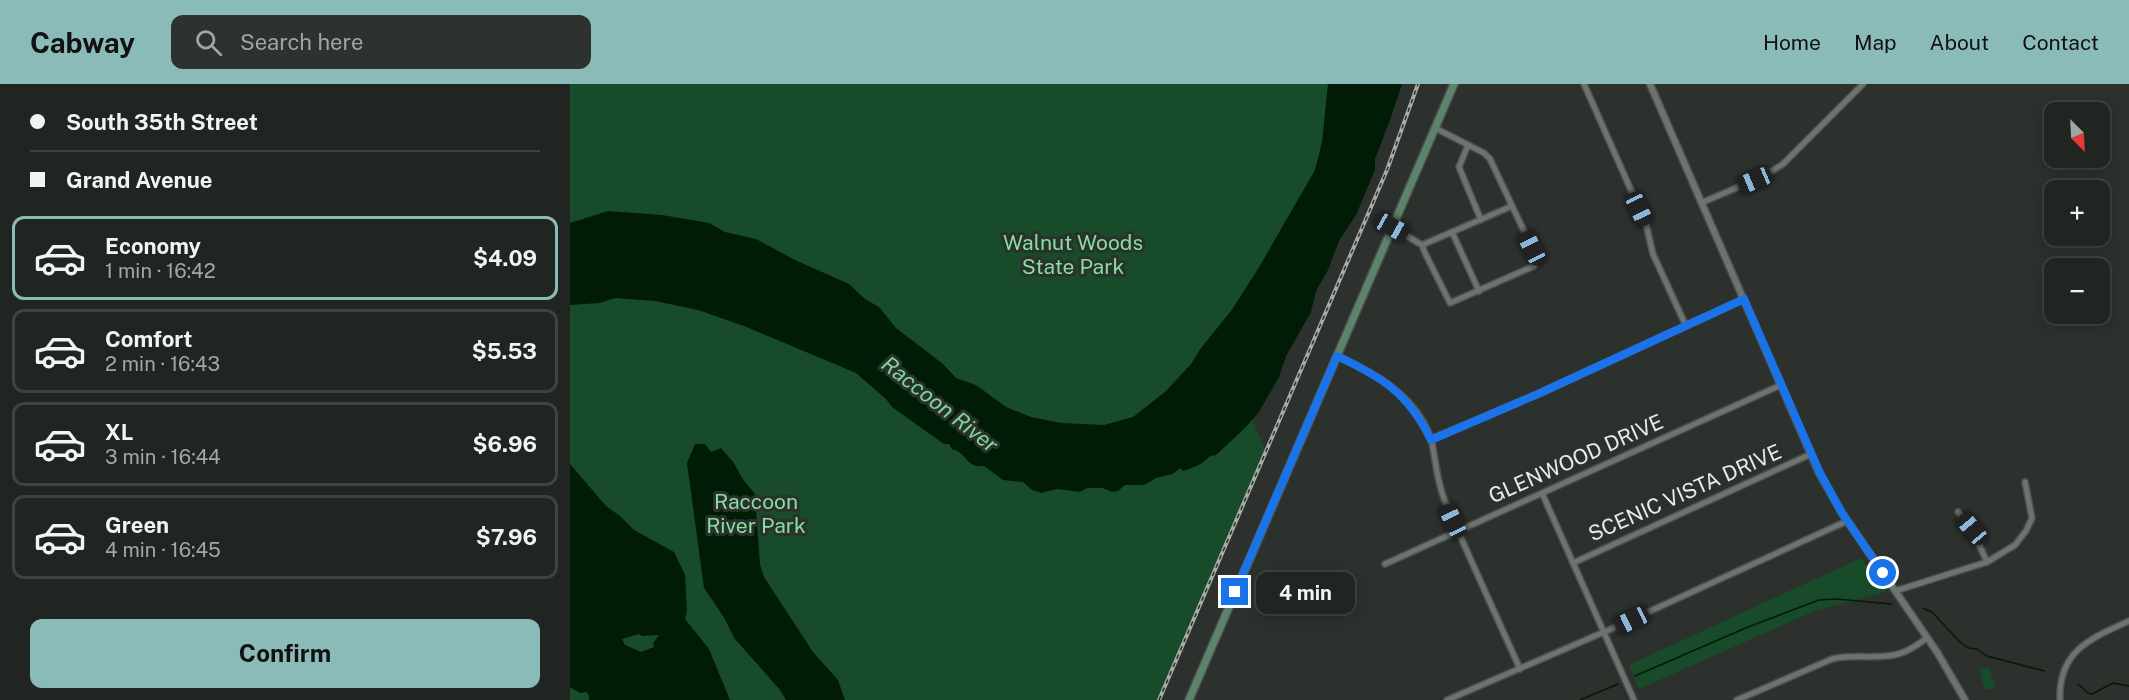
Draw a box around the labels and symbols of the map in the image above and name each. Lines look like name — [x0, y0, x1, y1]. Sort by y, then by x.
north arrow — [2044, 102, 2110, 168]
car — [1735, 165, 1775, 195]
car — [1623, 189, 1655, 229]
car — [1372, 210, 1412, 244]
car — [1516, 228, 1548, 268]
park label: Walnut Woods State Park — [1003, 230, 1143, 279]
water label: Raccoon River — [877, 351, 1004, 458]
street label: GLENWOOD DRIVE — [1485, 409, 1667, 508]
street label: SCENIC VISTA DRIVE — [1584, 439, 1785, 546]
park label: Raccoon River Park — [706, 489, 806, 538]
car — [1437, 501, 1469, 541]
car — [1954, 509, 1990, 549]
route start — [1869, 559, 1896, 586]
callout: 4 min — [1256, 571, 1355, 613]
route end — [1221, 578, 1248, 605]
car — [1612, 604, 1652, 636]

